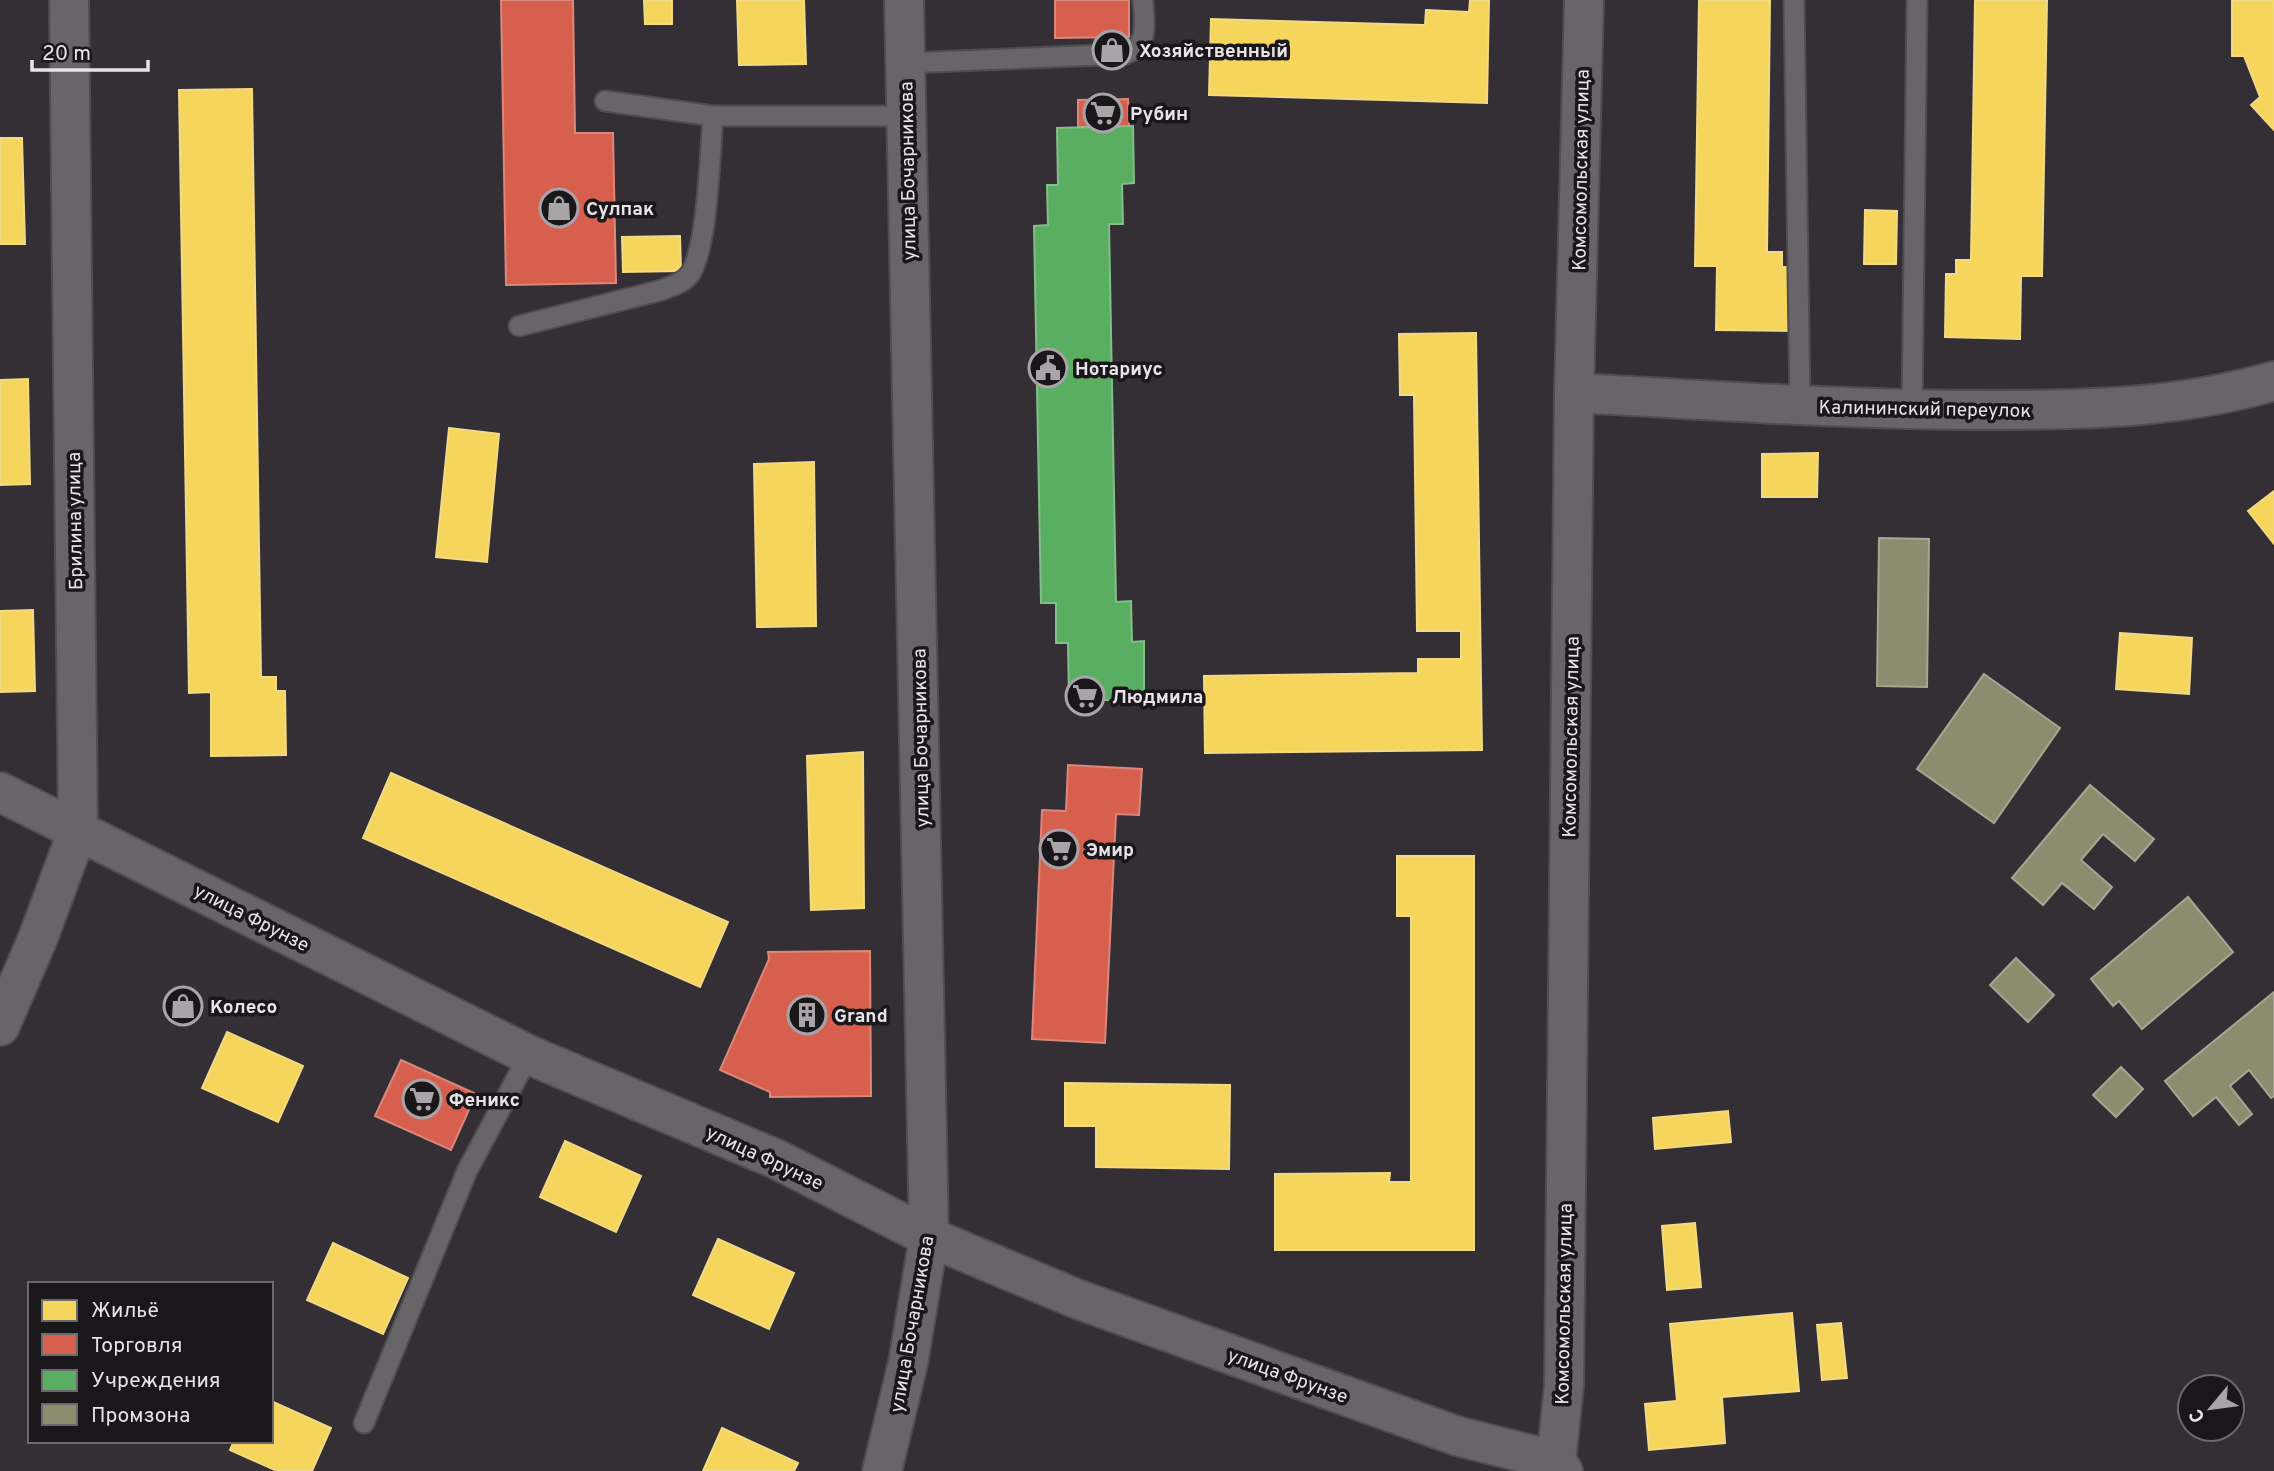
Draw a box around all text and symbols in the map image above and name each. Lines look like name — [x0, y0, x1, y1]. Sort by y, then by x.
scale bar — [32, 28, 147, 72]
shop icon: Хозяйственный — [1091, 29, 1133, 71]
place label: Хозяйственный — [1139, 40, 1288, 64]
text: 20 m — [42, 41, 91, 68]
street label: Комсомольская улица — [1568, 69, 1596, 271]
street label: улица Бочарникова — [895, 81, 923, 261]
supermarket icon: Рубин — [1082, 92, 1124, 134]
place label: Рубин — [1130, 103, 1188, 127]
shop icon: Сулпак — [538, 187, 580, 229]
place label: Сулпак — [586, 198, 654, 222]
public building icon: Нотариус — [1027, 347, 1069, 389]
place label: Нотариус — [1075, 358, 1163, 382]
street label: Калининский переулок — [1818, 396, 2032, 424]
street label: Брилина улица — [63, 452, 89, 590]
street label: Комсомольская улица — [1558, 636, 1586, 838]
street label: улица Бочарникова — [908, 648, 936, 828]
supermarket icon: Людмила — [1064, 675, 1106, 717]
place label: Людмила — [1112, 686, 1203, 710]
supermarket icon: Эмир — [1038, 828, 1080, 870]
place label: Эмир — [1086, 839, 1134, 863]
street label: улица Фрунзе — [189, 879, 313, 958]
shop icon: Колесо — [162, 985, 204, 1027]
building icon: Grand — [786, 994, 828, 1036]
place label: Колесо — [210, 996, 277, 1020]
place label: Grand — [834, 1005, 888, 1029]
supermarket icon: Феникс — [401, 1078, 443, 1120]
place label: Феникс — [449, 1089, 520, 1113]
street label: улица Фрунзе — [702, 1121, 827, 1196]
street label: Комсомольская улица — [1551, 1203, 1579, 1405]
street label: улица Бочарникова — [886, 1234, 940, 1415]
legend — [28, 1282, 273, 1443]
text: Жильё — [91, 1298, 159, 1325]
text: Торговля — [91, 1333, 182, 1360]
street label: улица Фрунзе — [1224, 1344, 1351, 1410]
text: Учреждения — [91, 1368, 220, 1395]
north arrow — [2176, 1373, 2246, 1443]
text: Промзона — [91, 1403, 190, 1430]
text: С — [2184, 1404, 2211, 1426]

